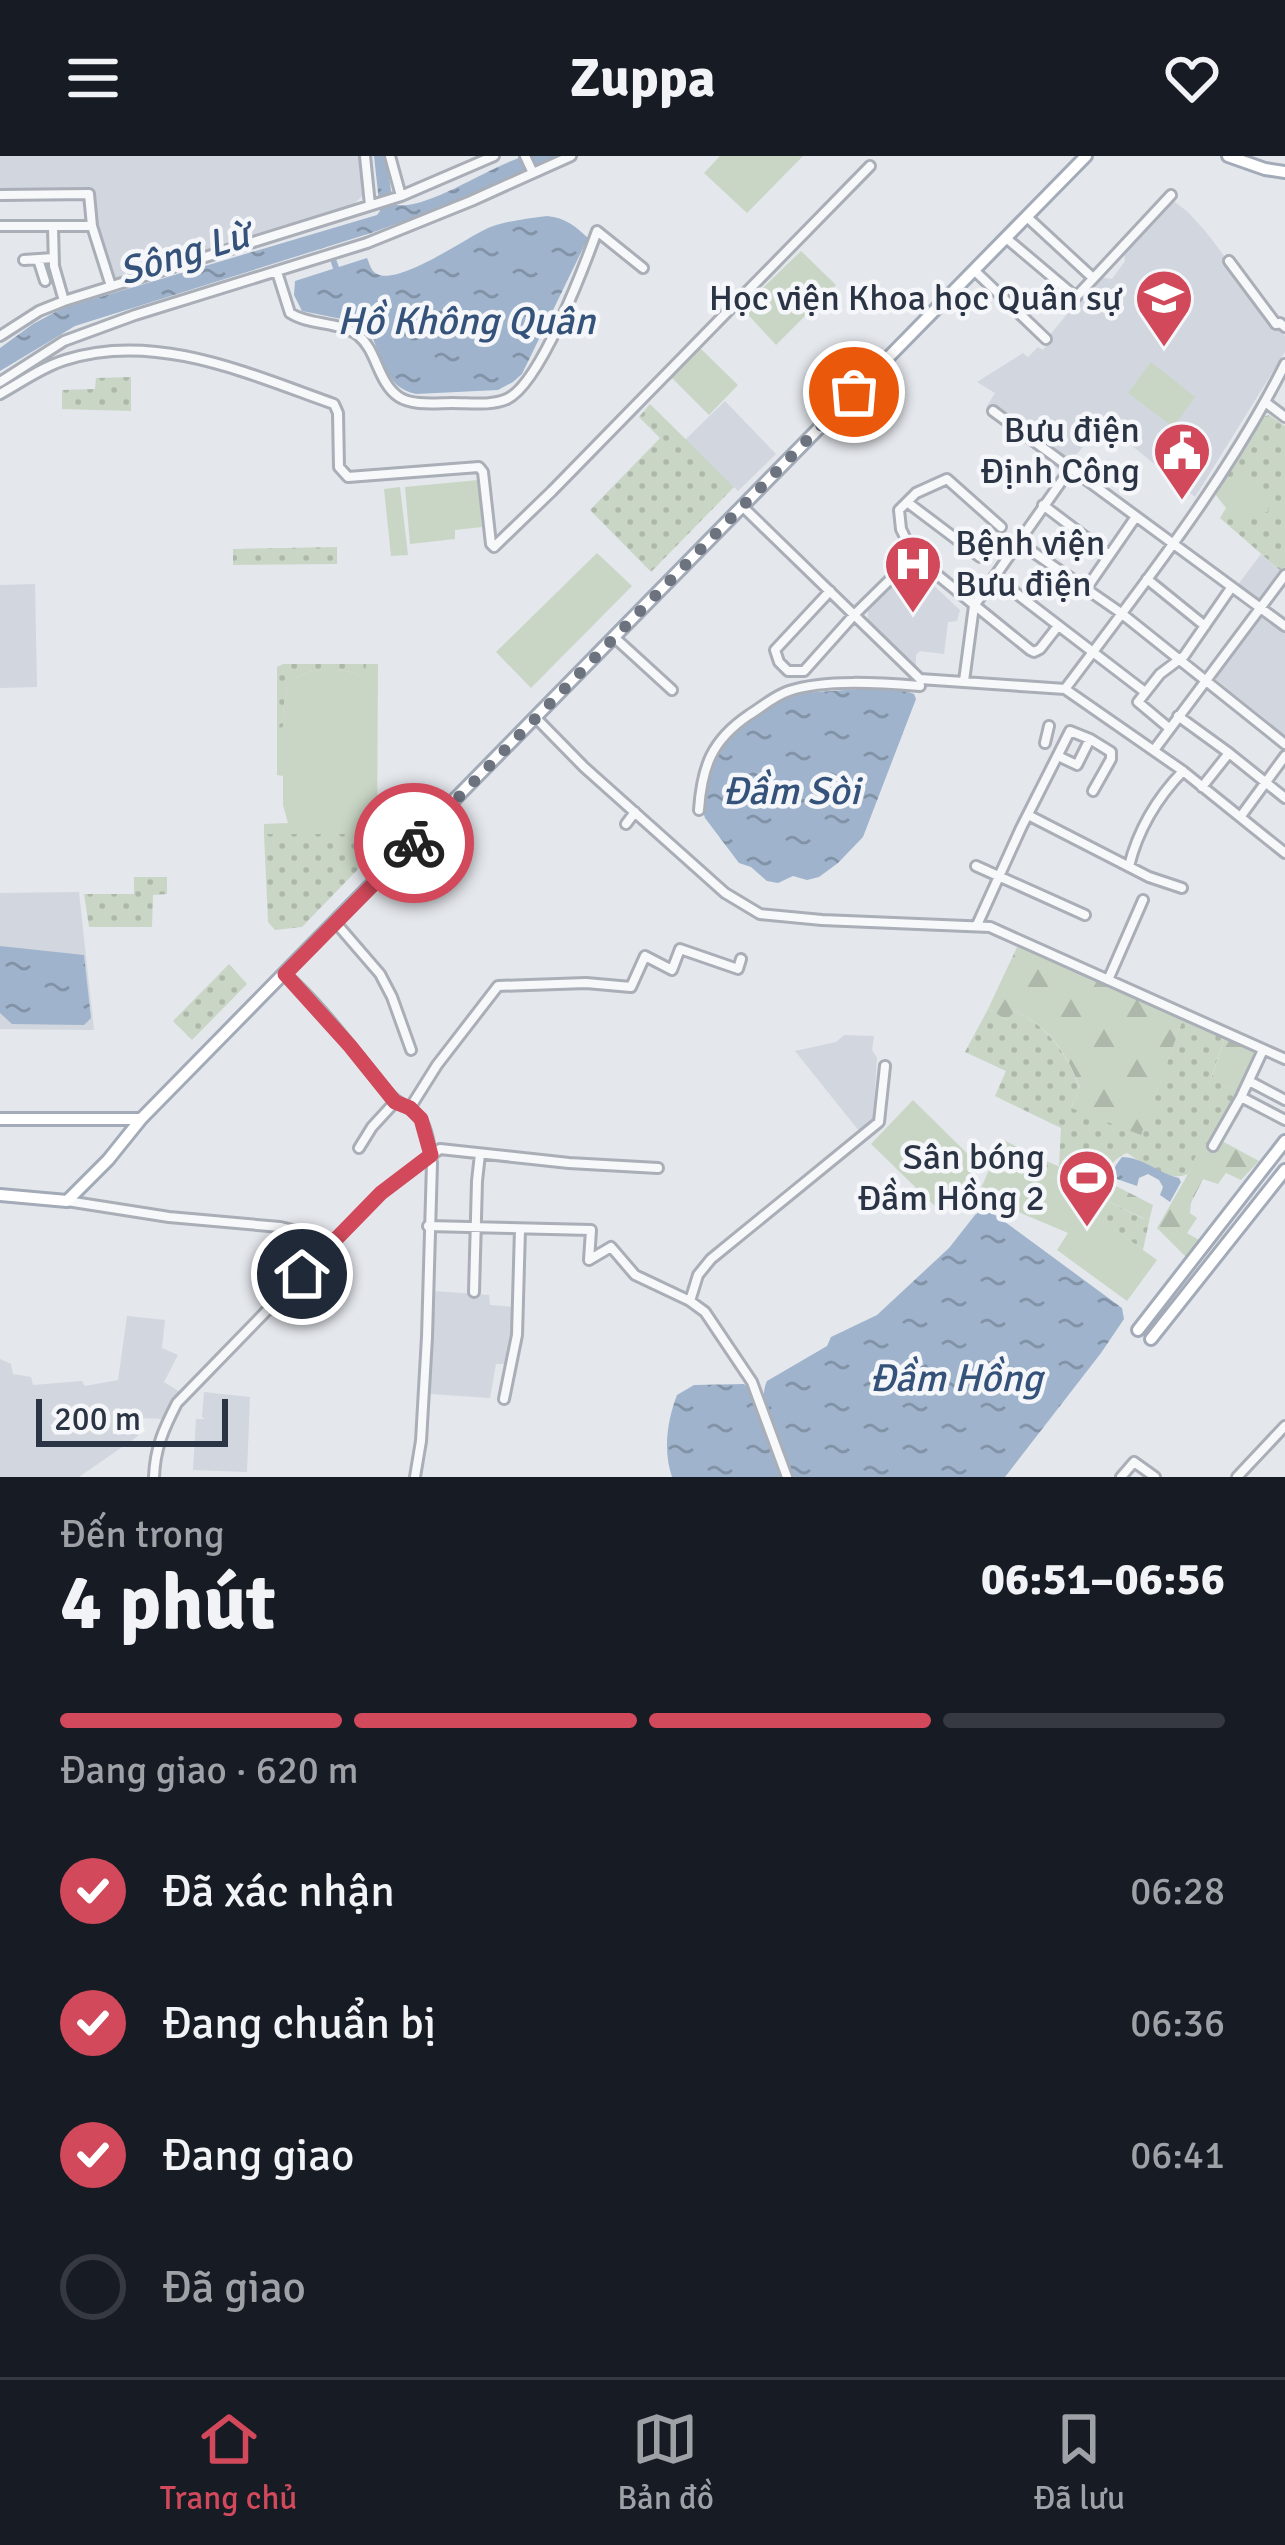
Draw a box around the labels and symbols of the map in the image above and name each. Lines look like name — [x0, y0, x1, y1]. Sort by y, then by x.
water label: Sông Lừ — [113, 208, 262, 296]
school or university icon: Học viện Khoa học Quân sự — [1133, 267, 1195, 349]
place label: Học viện Khoa học Quân sự — [709, 276, 1123, 321]
water label: Hồ Không Quân — [337, 297, 597, 345]
pin — [803, 341, 905, 443]
place label: Bưu điện Định Công — [980, 408, 1140, 494]
public building icon: Bưu điện Định Công — [1151, 420, 1213, 502]
place label: Bệnh viện Bưu điện — [955, 521, 1105, 607]
hospital icon: Bệnh viện Bưu điện — [882, 533, 944, 615]
water label: Đầm Sòi — [722, 767, 863, 815]
courier — [354, 783, 474, 903]
place label: Sân bóng Đầm Hồng 2 — [858, 1135, 1045, 1221]
sports icon: Sân bóng Đầm Hồng 2 — [1056, 1147, 1118, 1229]
pin — [251, 1223, 353, 1325]
water label: Đầm Hồng — [869, 1354, 1046, 1402]
scale bar — [36, 1393, 228, 1446]

